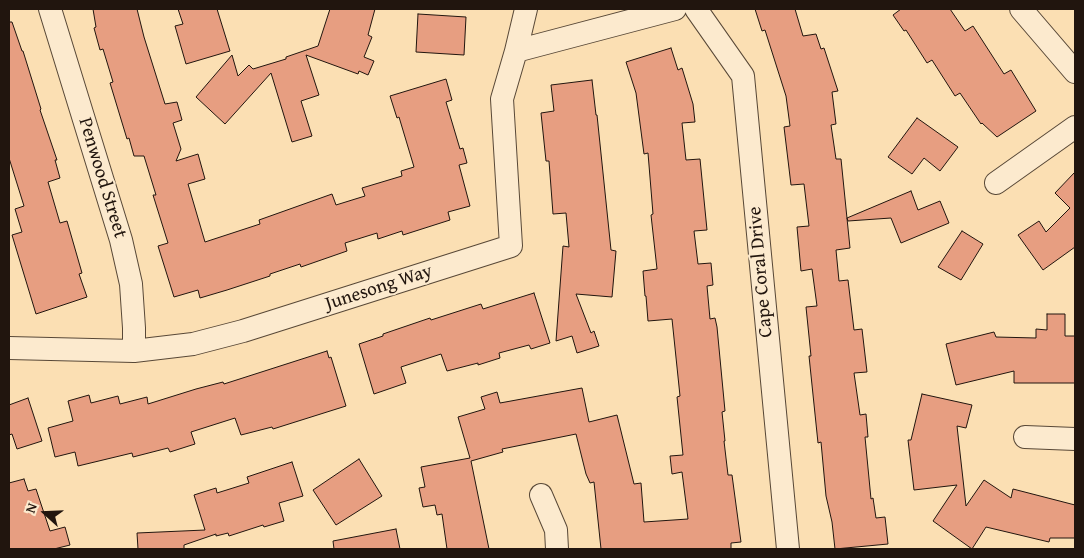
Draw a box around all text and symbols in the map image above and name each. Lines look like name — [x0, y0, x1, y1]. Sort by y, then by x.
street label: Penwood Street — [73, 115, 131, 241]
street label: Cape Coral Drive — [744, 206, 778, 338]
street label: Junesong Way — [323, 260, 435, 316]
north arrow — [20, 488, 70, 538]
text: N — [20, 500, 42, 516]

